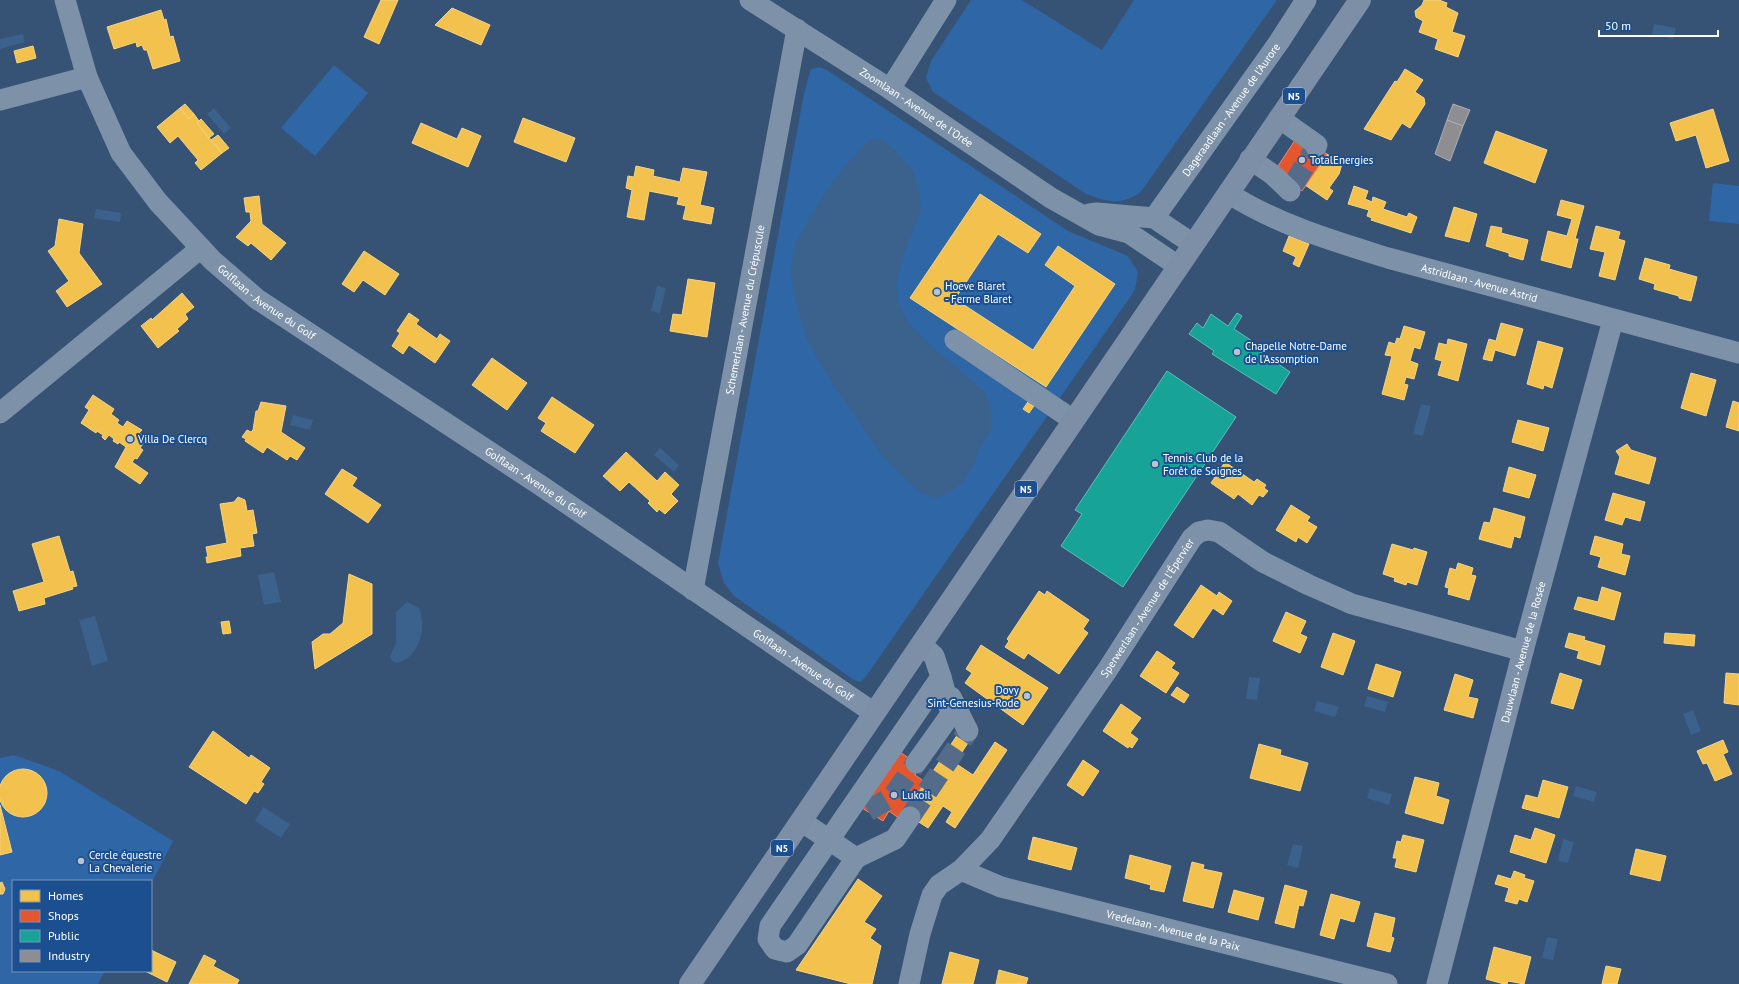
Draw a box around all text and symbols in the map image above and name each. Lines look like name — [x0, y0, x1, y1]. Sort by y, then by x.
scale bar — [1599, 12, 1718, 38]
text: 50 m — [1605, 18, 1631, 33]
street label: Dageraadlaan - Avenue de l'Aurore — [1179, 40, 1283, 179]
street label: Zoomlaan - Avenue de l'Orée — [857, 65, 976, 150]
road number: N5 — [1283, 88, 1305, 104]
place label: TotalEnergies — [1310, 153, 1374, 167]
marker: TotalEnergies — [1297, 155, 1307, 165]
street label: Schemerlaan - Avenue du Crépuscule — [722, 223, 768, 396]
street label: Astridlaan - Avenue Astrid — [1420, 260, 1539, 305]
street label: Golflaan - Avenue du Golf — [215, 261, 319, 343]
place label: Hoeve Blaret - Ferme Blaret — [945, 279, 1012, 306]
marker: Hoeve Blaret - Ferme Blaret — [932, 287, 942, 297]
place label: Chapelle Notre-Dame de l'Assomption — [1245, 339, 1347, 366]
marker: Chapelle Notre-Dame de l'Assomption — [1232, 347, 1242, 357]
place label: Villa De Clercq — [137, 432, 207, 446]
marker: Villa De Clercq — [125, 434, 135, 444]
street label: Golflaan - Avenue du Golf — [482, 444, 589, 522]
place label: Tennis Club de la Forêt de Soignes — [1163, 451, 1243, 478]
marker: Tennis Club de la Forêt de Soignes — [1150, 459, 1160, 469]
road number: N5 — [1015, 481, 1037, 497]
street label: Sperwerlaan - Avenue de l'Épervier — [1097, 535, 1197, 680]
street label: Dauwlaan - Avenue de la Rosée — [1498, 579, 1549, 724]
street label: Golflaan - Avenue du Golf — [750, 626, 857, 704]
place label: Dovy Sint-Genesius-Rode — [927, 683, 1020, 710]
marker: Dovy Sint-Genesius-Rode — [1022, 691, 1032, 701]
place label: Lukoil — [902, 788, 931, 802]
marker: Lukoil — [889, 790, 899, 800]
road number: N5 — [771, 840, 793, 856]
place label: Cercle équestre La Chevalerie — [89, 848, 162, 875]
marker: Cercle équestre La Chevalerie — [76, 856, 86, 866]
legend — [12, 880, 152, 972]
text: Homes — [48, 888, 83, 903]
street label: Vredelaan - Avenue de la Paix — [1104, 906, 1242, 954]
text: Shops — [48, 908, 79, 923]
text: Public — [48, 928, 80, 943]
text: Industry — [48, 948, 90, 963]

